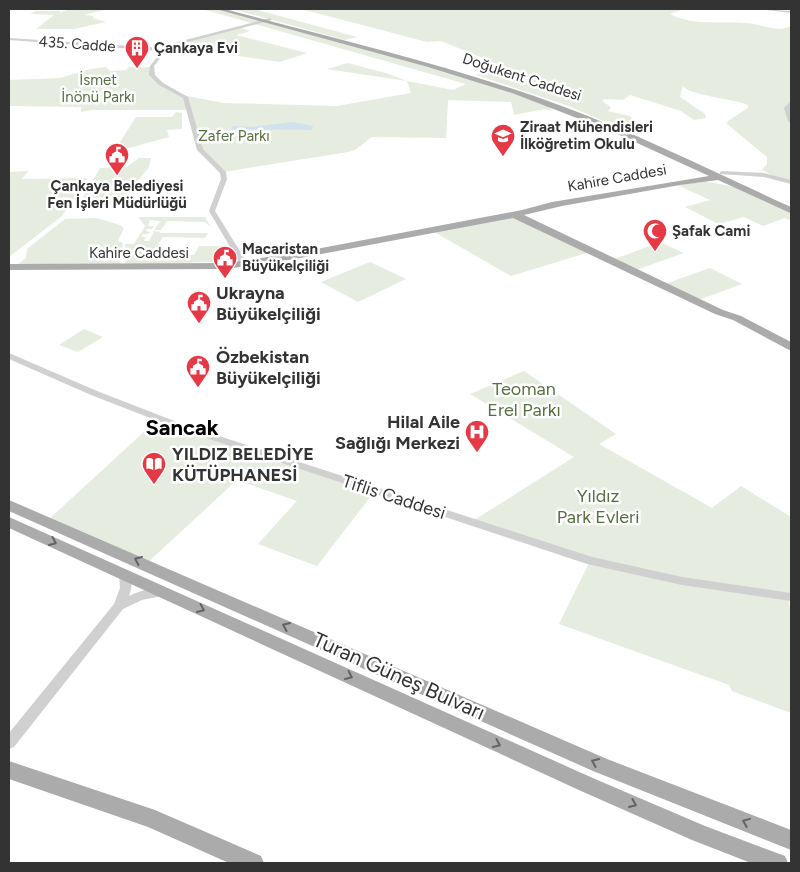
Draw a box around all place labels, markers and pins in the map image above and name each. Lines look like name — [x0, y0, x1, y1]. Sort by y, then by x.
building icon: Çankaya Evi — [124, 35, 150, 69]
place label: Çankaya Evi — [154, 39, 238, 57]
place label: Ziraat Mühendisleri İlköğretim Okulu — [520, 118, 653, 153]
school or university icon: Ziraat Mühendisleri İlköğretim Okulu — [490, 123, 516, 157]
public building icon: Çankaya Belediyesi Fen İşleri Müdürlüğü — [104, 142, 130, 176]
place label: Çankaya Belediyesi Fen İşleri Müdürlüğü — [47, 177, 187, 212]
mosque icon: Şafak Cami — [642, 218, 668, 252]
place label: Şafak Cami — [672, 222, 750, 240]
place label: Macaristan Büyükelçiliği — [242, 240, 329, 275]
public building icon: Macaristan Büyükelçiliği — [212, 245, 238, 279]
place label: Ukrayna Büyükelçiliği — [216, 282, 321, 325]
public building icon: Ukrayna Büyükelçiliği — [186, 290, 212, 324]
place label: Özbekistan Büyükelçiliği — [216, 346, 321, 389]
public building icon: Özbekistan Büyükelçiliği — [185, 354, 211, 388]
place label: Hilal Aile Sağlığı Merkezi — [335, 411, 460, 454]
hospital icon: Hilal Aile Sağlığı Merkezi — [464, 419, 490, 453]
place label: YILDIZ BELEDİYE KÜTÜPHANESİ — [172, 443, 314, 486]
library icon: YILDIZ BELEDİYE KÜTÜPHANESİ — [141, 451, 167, 485]

